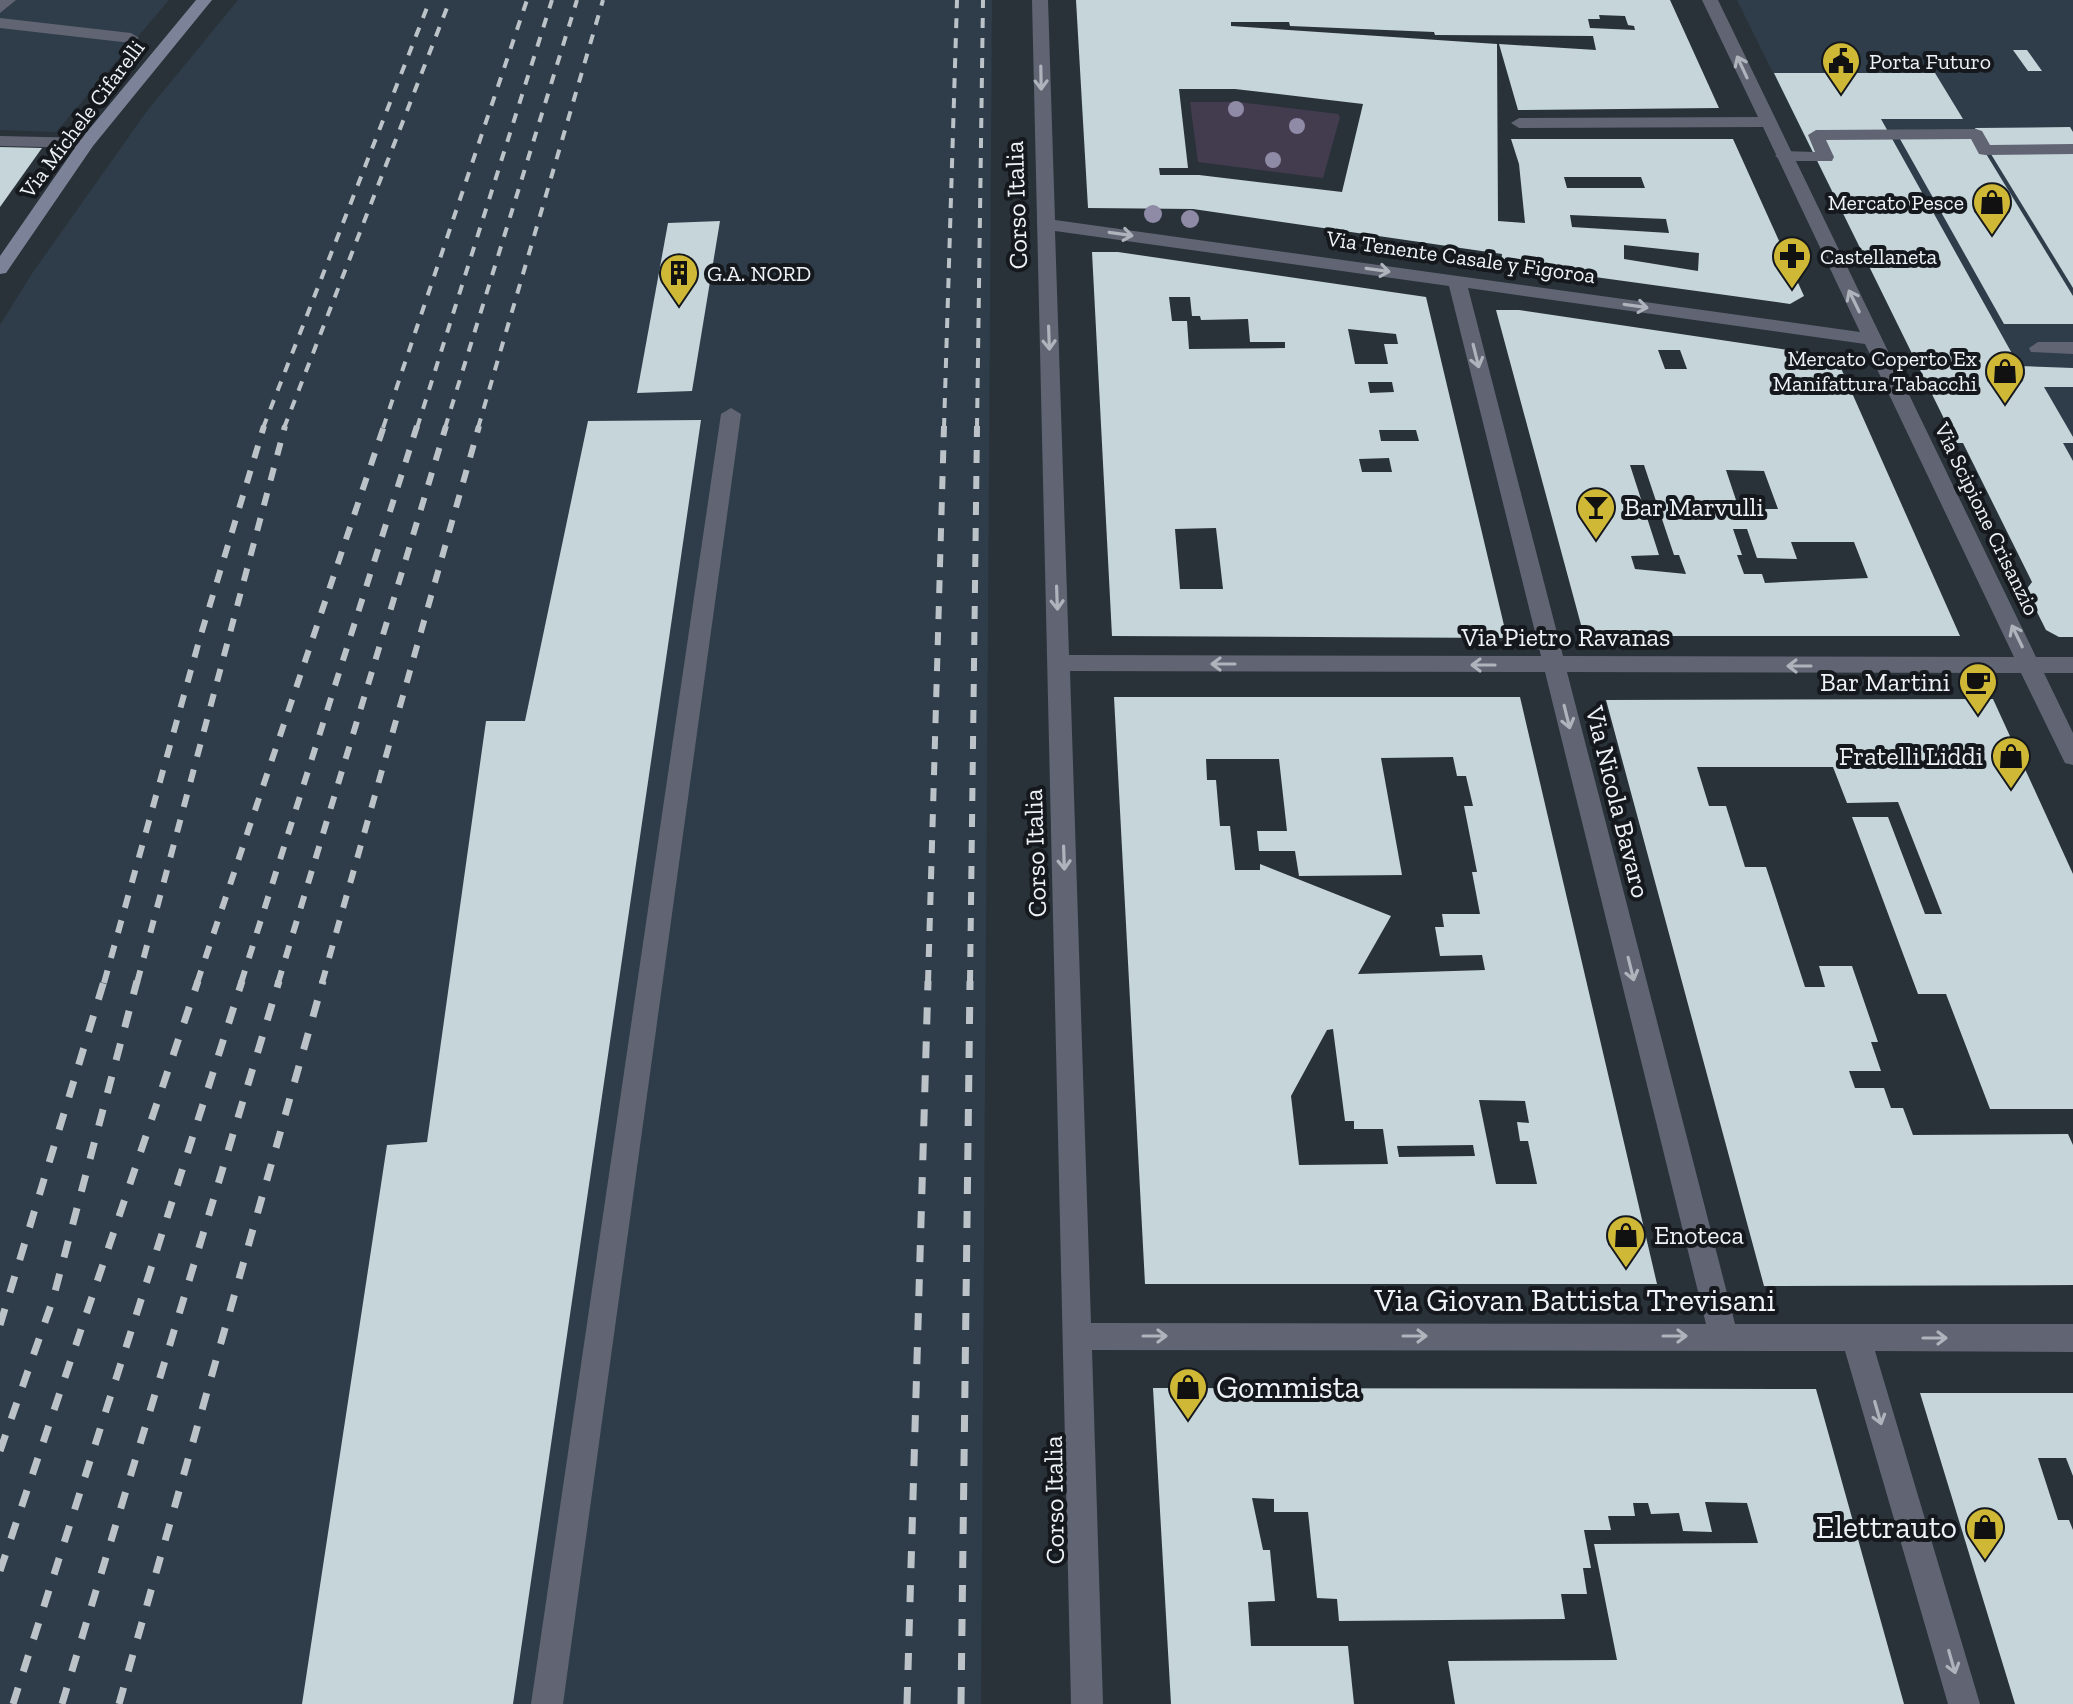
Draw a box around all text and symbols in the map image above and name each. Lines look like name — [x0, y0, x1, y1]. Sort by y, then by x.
street label: Via Michele Cifarelli — [13, 35, 150, 204]
public building icon: Porta Futuro — [1820, 40, 1862, 95]
place label: Porta Futuro — [1869, 48, 1991, 75]
one-way arrow — [1734, 55, 1749, 79]
one-way arrow — [1033, 64, 1048, 91]
street label: Corso Italia — [998, 140, 1034, 270]
shop icon: Mercato Pesce — [1971, 181, 2013, 236]
place label: Mercato Pesce — [1828, 189, 1964, 216]
street label: Via Tenente Casale y Figoroa — [1324, 225, 1598, 289]
one-way arrow — [1108, 227, 1133, 242]
pharmacy icon: Castellaneta — [1771, 235, 1813, 290]
place label: Castellaneta — [1820, 243, 1937, 270]
building icon: G.A. NORD — [658, 252, 700, 307]
place label: G.A. NORD — [707, 260, 811, 287]
one-way arrow — [1365, 263, 1391, 278]
one-way arrow — [1846, 290, 1861, 314]
one-way arrow — [1623, 299, 1648, 314]
one-way arrow — [1041, 324, 1056, 351]
one-way arrow — [1470, 343, 1485, 369]
place label: Mercato Coperto Ex Manifattura Tabacchi — [1773, 345, 1977, 397]
shop icon: Mercato Coperto Ex Manifattura Tabacchi — [1984, 350, 2026, 405]
street label: Via Scipione Crisanzio — [1928, 417, 2045, 620]
bar icon: Bar Marvulli — [1575, 486, 1617, 541]
place label: Bar Marvulli — [1624, 491, 1764, 523]
one-way arrow — [1049, 584, 1064, 611]
street label: Via Pietro Ravanas — [1461, 621, 1671, 653]
one-way arrow — [2008, 625, 2023, 648]
one-way arrow — [1210, 656, 1237, 672]
one-way arrow — [1470, 657, 1497, 673]
one-way arrow — [1786, 658, 1813, 674]
cafe icon: Bar Martini — [1957, 661, 1999, 716]
place label: Bar Martini — [1820, 666, 1950, 698]
street label: Via Nicola Bavaro — [1578, 702, 1657, 901]
one-way arrow — [1561, 703, 1576, 729]
shop icon: Fratelli Liddi — [1990, 735, 2032, 790]
place label: Fratelli Liddi — [1839, 740, 1983, 772]
street label: Corso Italia — [1017, 788, 1053, 918]
one-way arrow — [1056, 844, 1071, 871]
one-way arrow — [1625, 955, 1640, 981]
shop icon: Enoteca — [1605, 1214, 1647, 1269]
place label: Enoteca — [1654, 1219, 1744, 1251]
street label: Via Giovan Battista Trevisani — [1374, 1281, 1775, 1319]
one-way arrow — [1141, 1328, 1168, 1344]
one-way arrow — [1401, 1328, 1428, 1344]
one-way arrow — [1661, 1328, 1688, 1344]
one-way arrow — [1921, 1330, 1948, 1346]
shop icon: Gommista — [1167, 1366, 1209, 1421]
place label: Gommista — [1216, 1368, 1360, 1406]
one-way arrow — [1871, 1399, 1886, 1425]
street label: Corso Italia — [1037, 1435, 1071, 1565]
shop icon: Elettrauto — [1964, 1506, 2006, 1561]
place label: Elettrauto — [1816, 1508, 1957, 1546]
one-way arrow — [1945, 1648, 1960, 1674]

